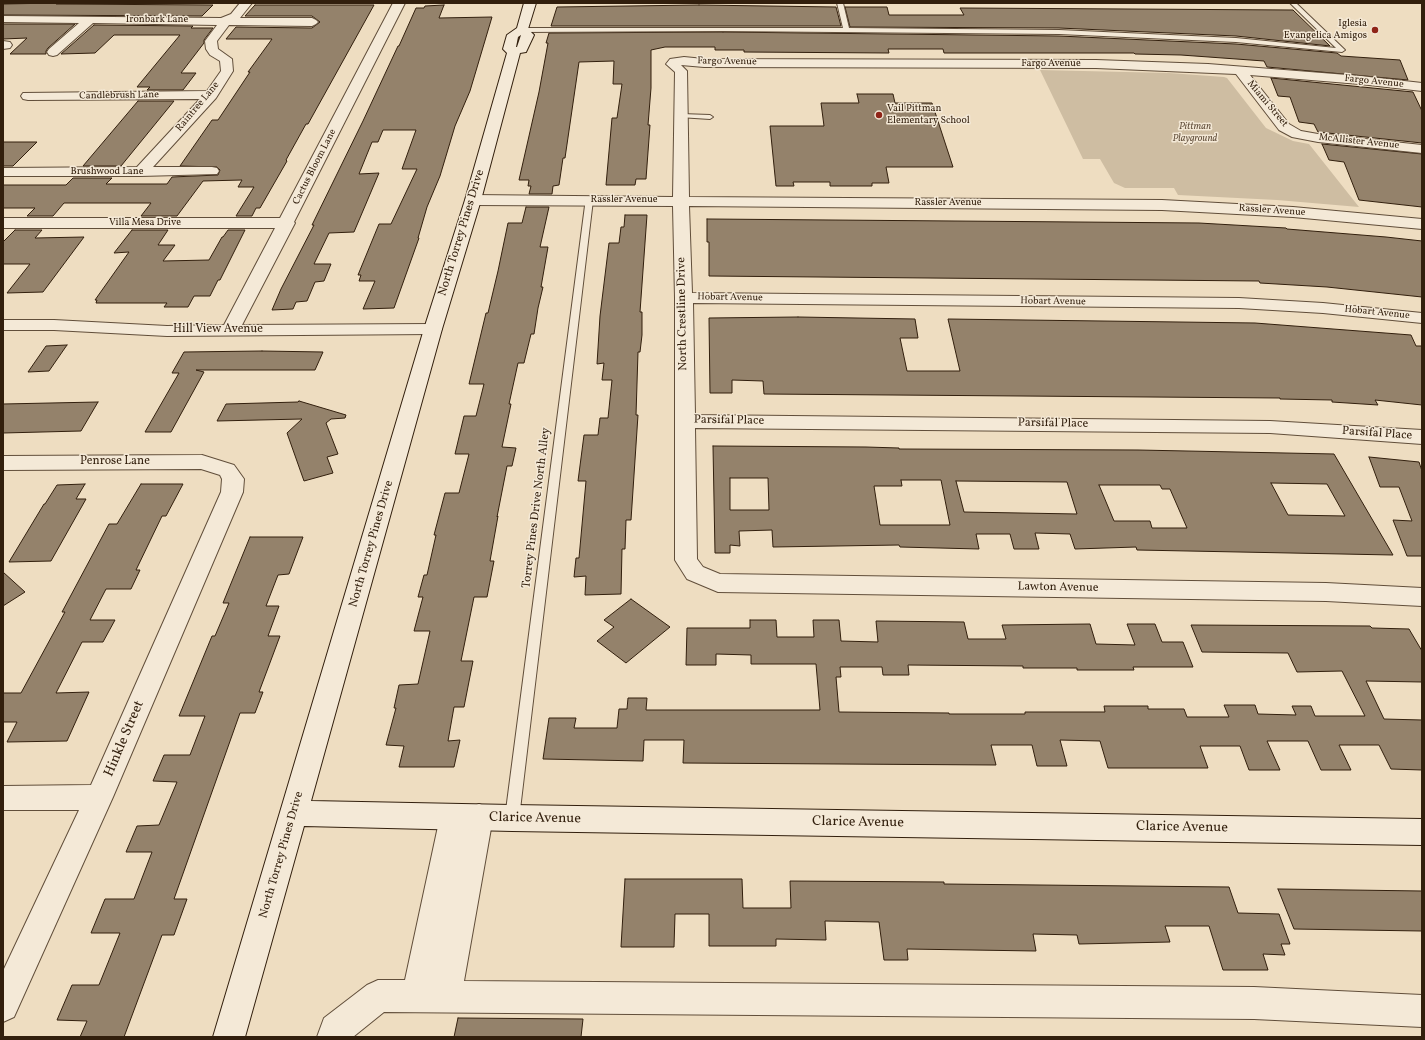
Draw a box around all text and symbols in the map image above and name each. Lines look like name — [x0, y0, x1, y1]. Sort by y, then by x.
street label: Ironbark Lane — [126, 14, 188, 26]
place label: Iglesia Evangelica Amigos — [1284, 18, 1367, 42]
marker: Iglesia Evangelica Amigos — [1370, 25, 1380, 35]
street label: Fargo Avenue — [697, 55, 757, 69]
street label: Fargo Avenue — [1021, 58, 1081, 70]
street label: Fargo Avenue — [1344, 73, 1404, 91]
street label: Miami Street — [1244, 78, 1290, 130]
street label: Raintree Lane — [174, 80, 222, 134]
street label: Candlebrush Lane — [79, 89, 159, 103]
place label: Vail Pittman Elementary School — [887, 103, 970, 126]
marker: Vail Pittman Elementary School — [874, 110, 884, 120]
park label: Pittman Playground — [1173, 121, 1217, 144]
street label: Cactus Bloom Lane — [291, 127, 339, 207]
street label: McAllister Avenue — [1318, 132, 1400, 152]
street label: Brushwood Lane — [70, 166, 144, 178]
street label: North Torrey Pines Drive — [436, 168, 488, 298]
street label: Rassler Avenue — [590, 194, 658, 206]
street label: Rassler Avenue — [914, 197, 982, 209]
street label: Rassler Avenue — [1238, 203, 1306, 219]
street label: Villa Mesa Drive — [109, 217, 181, 229]
street label: North Crestline Drive — [675, 257, 691, 371]
street label: Hobart Avenue — [697, 291, 763, 305]
street label: Hobart Avenue — [1020, 295, 1086, 309]
street label: Hobart Avenue — [1344, 304, 1410, 322]
street label: Hill View Avenue — [173, 323, 263, 337]
street label: Parsifal Place — [694, 413, 764, 429]
street label: Parsifal Place — [1018, 416, 1088, 432]
street label: Parsifal Place — [1341, 424, 1413, 444]
street label: Torrey Pines Drive North Alley — [520, 427, 554, 589]
street label: Penrose Lane — [80, 455, 150, 469]
street label: North Torrey Pines Drive — [347, 479, 397, 609]
street label: Lawton Avenue — [1017, 580, 1099, 596]
street label: Hinkle Street — [101, 698, 149, 780]
street label: North Torrey Pines Drive — [257, 790, 307, 920]
street label: Clarice Avenue — [489, 810, 581, 828]
street label: Clarice Avenue — [812, 814, 904, 832]
street label: Clarice Avenue — [1136, 819, 1228, 837]

